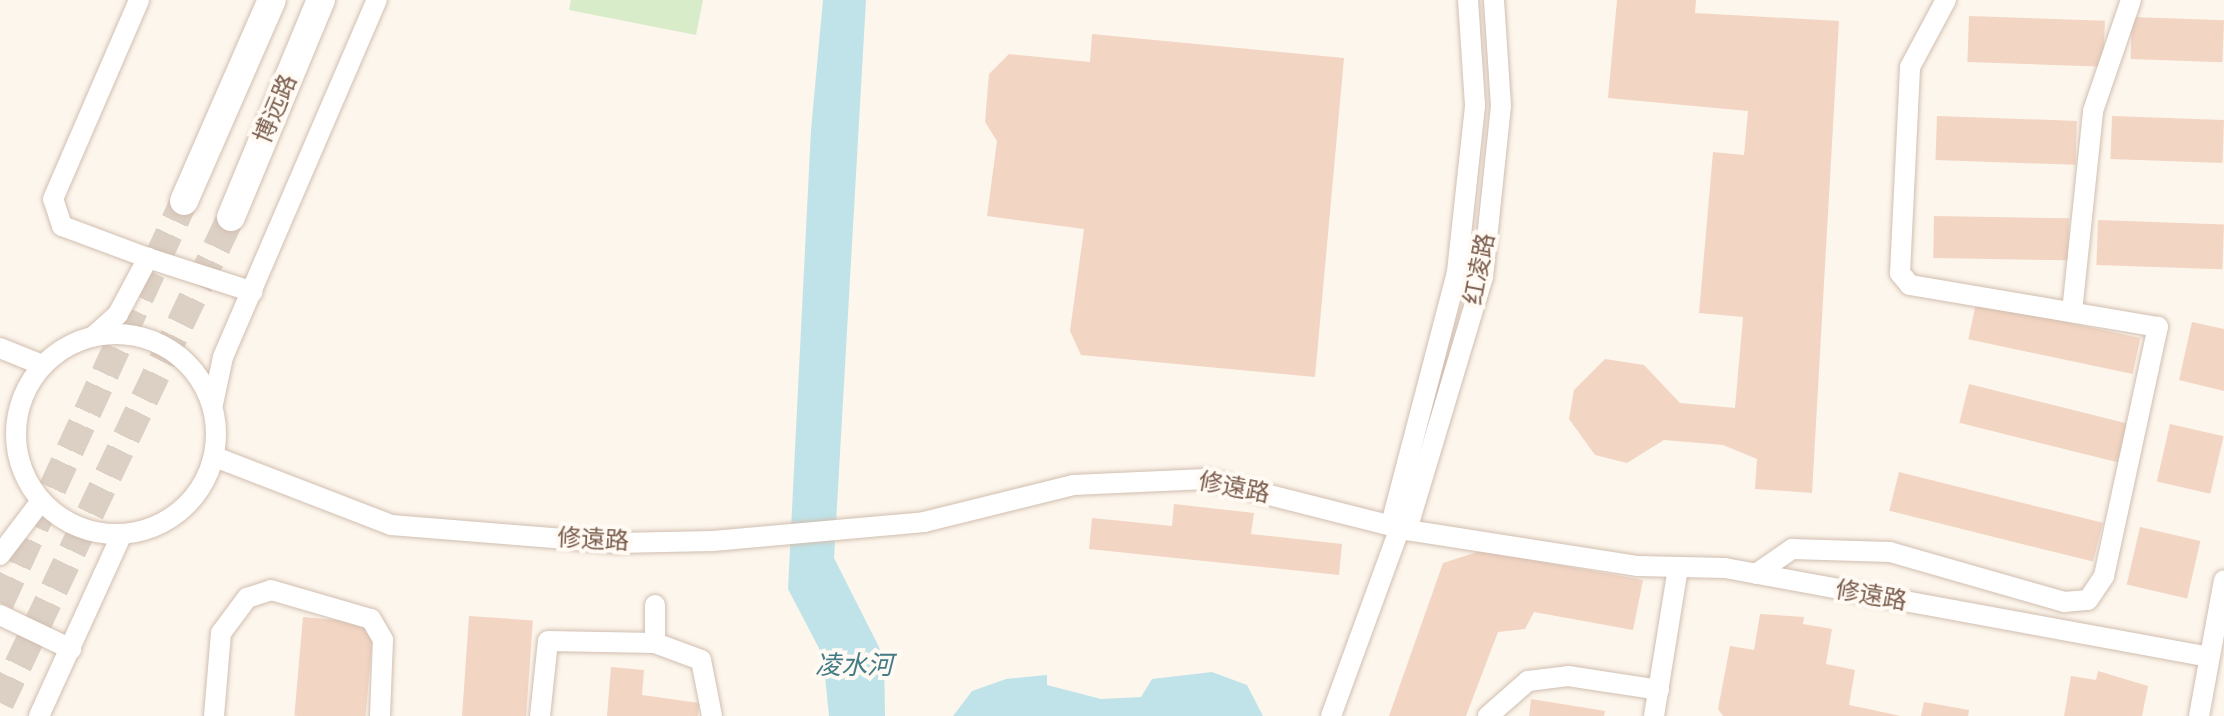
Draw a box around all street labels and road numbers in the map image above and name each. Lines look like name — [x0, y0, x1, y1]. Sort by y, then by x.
street label: 博远路 — [249, 70, 303, 148]
street label: 红凌路 — [1459, 231, 1501, 307]
street label: 修遠路 — [1196, 467, 1272, 509]
street label: 修遠路 — [556, 524, 630, 556]
street label: 修遠路 — [1833, 576, 1909, 616]

